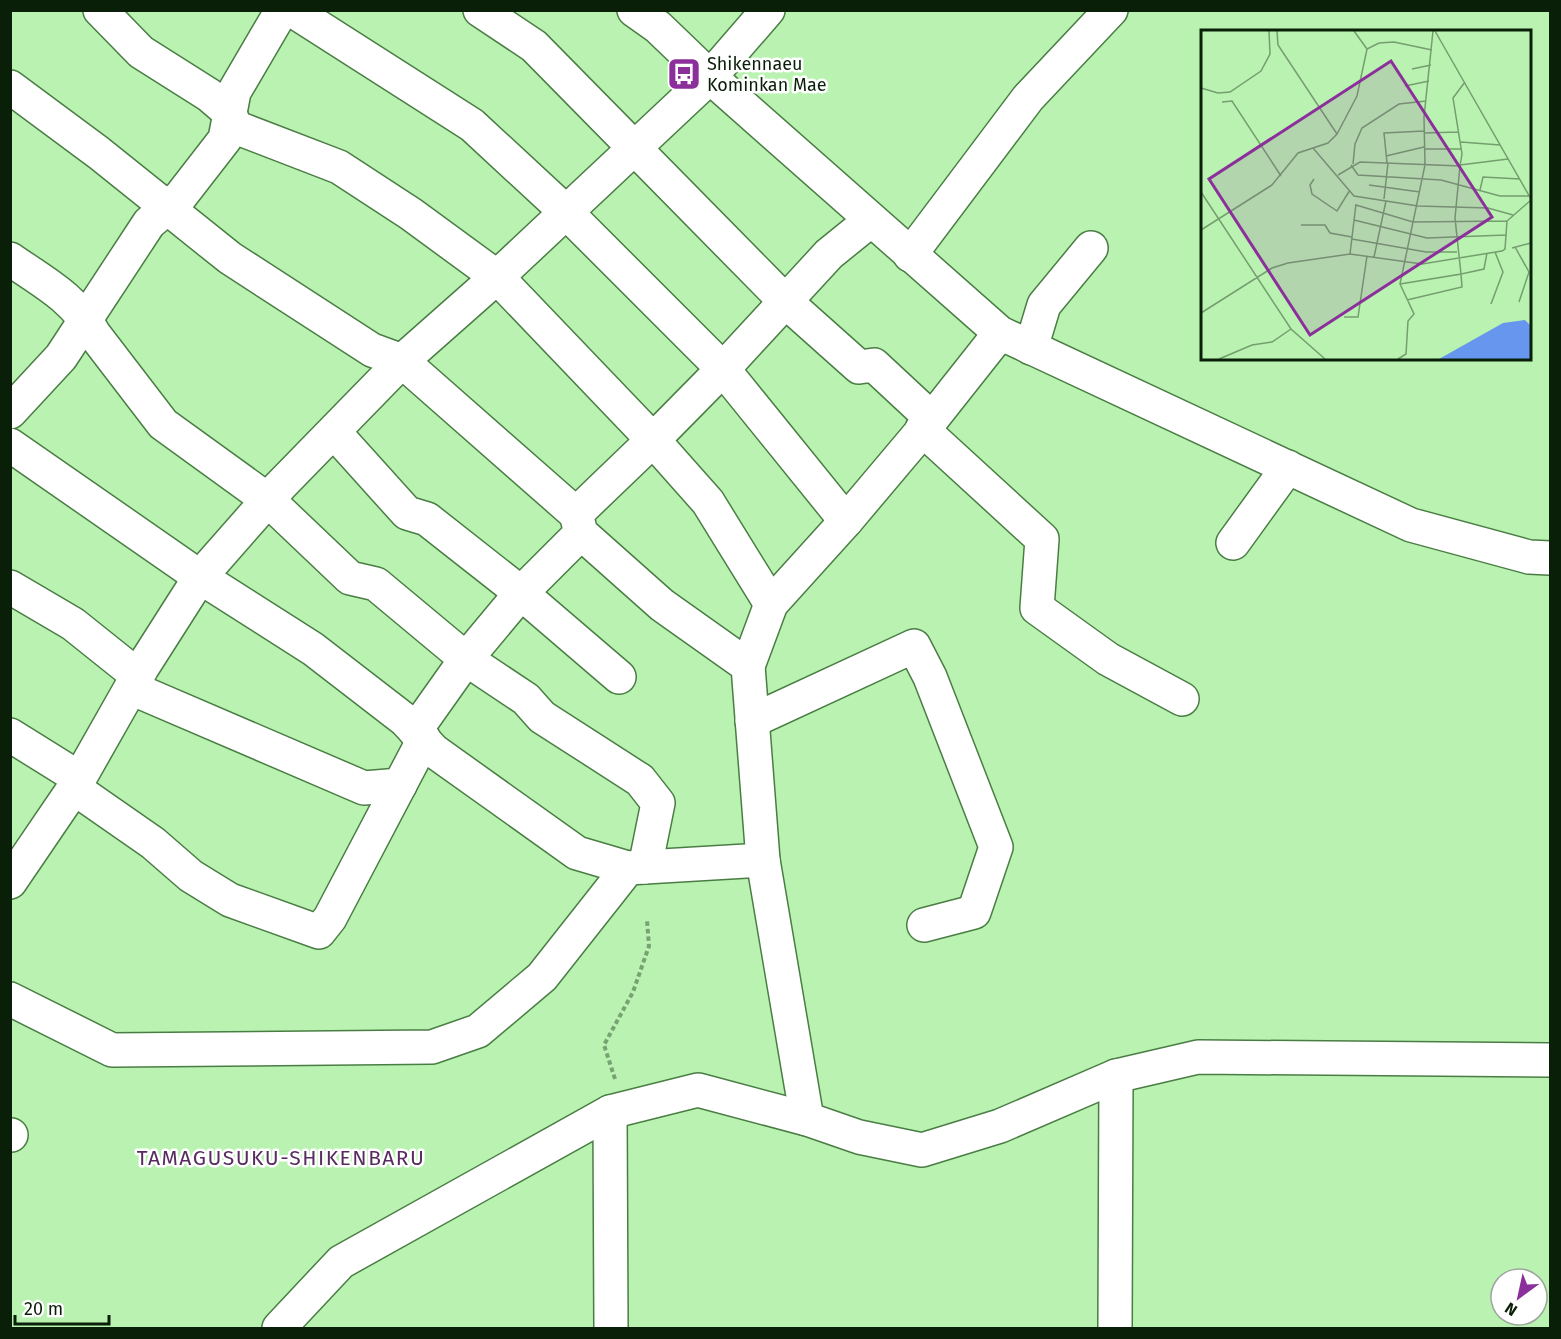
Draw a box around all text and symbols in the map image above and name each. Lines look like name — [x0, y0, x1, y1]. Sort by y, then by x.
inset map — [1201, 30, 1531, 360]
place label: Shikennaeu Kominkan Mae — [707, 53, 827, 96]
bus stop icon: Shikennaeu Kominkan Mae — [666, 56, 702, 92]
district label: TAMAGUSUKU-SHIKENBARU — [137, 1145, 425, 1171]
north arrow — [1489, 1267, 1549, 1327]
scale bar — [15, 1288, 110, 1326]
text: 20 m — [24, 1298, 63, 1320]
text: N — [1501, 1298, 1521, 1320]

